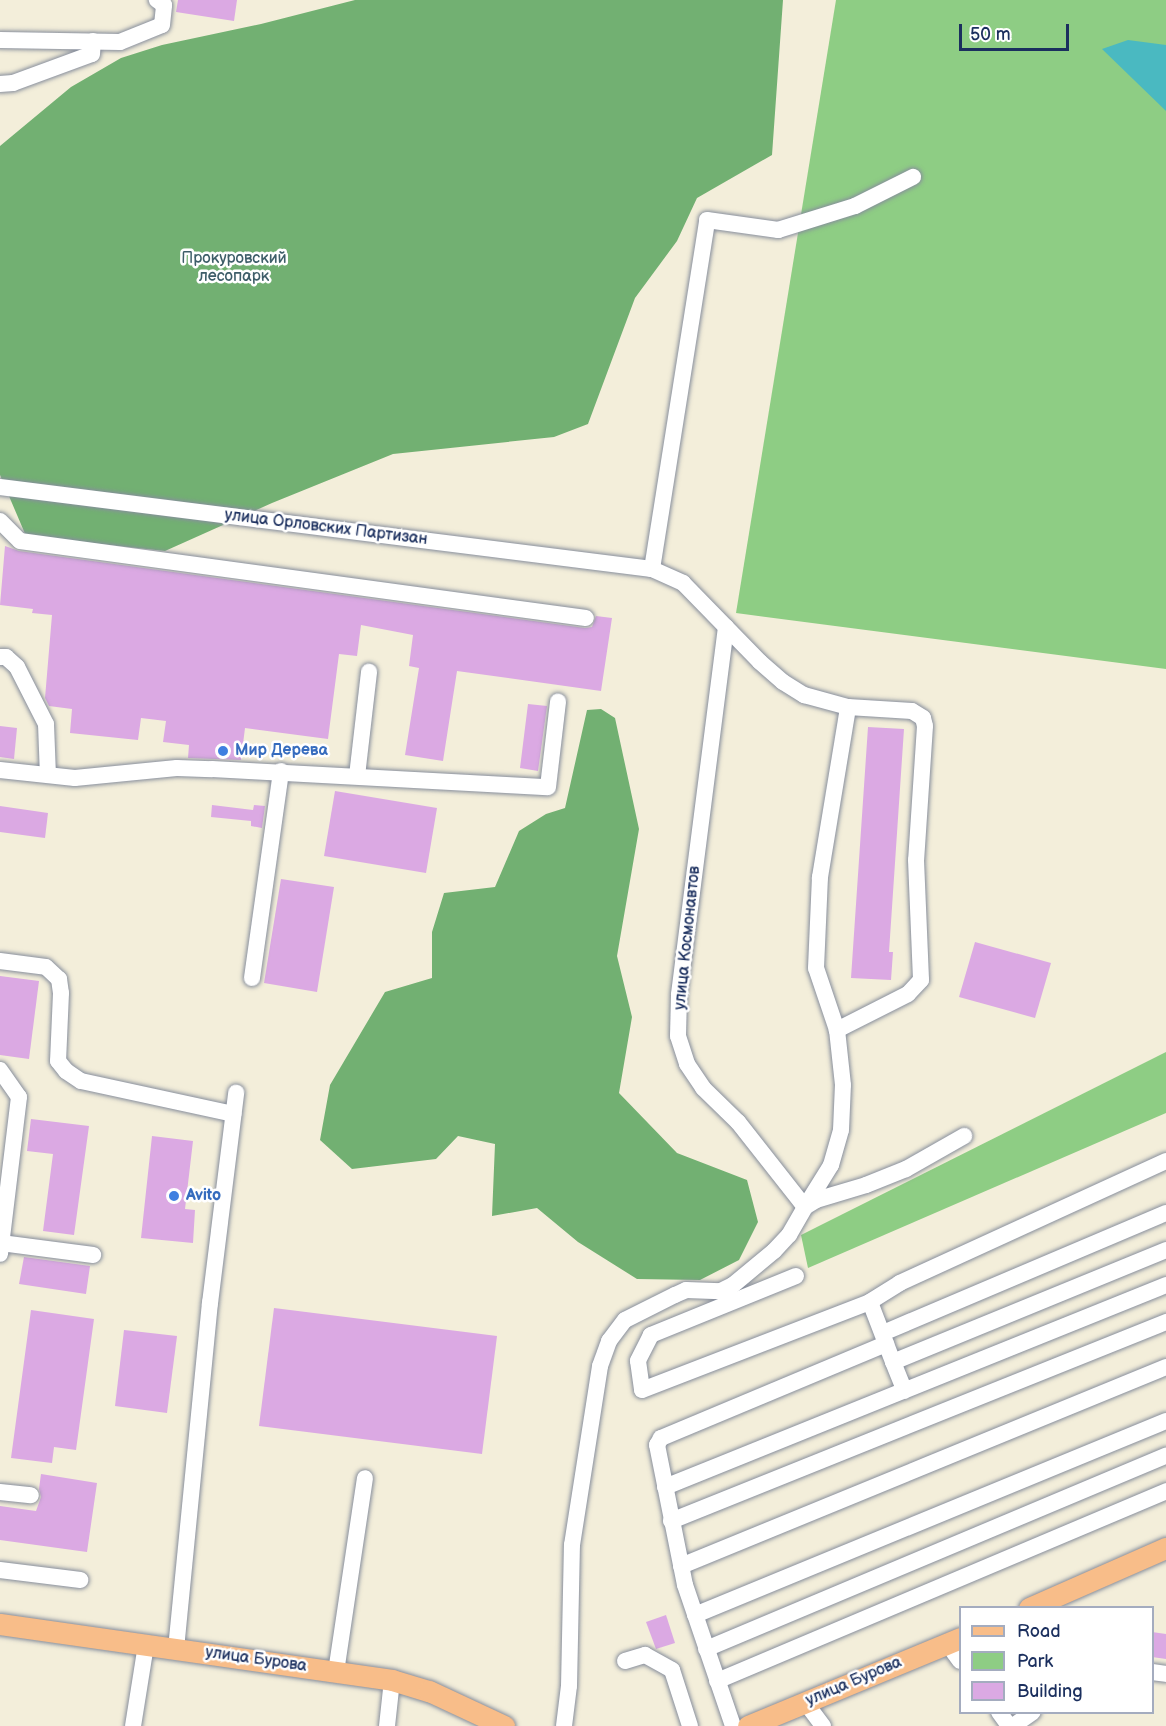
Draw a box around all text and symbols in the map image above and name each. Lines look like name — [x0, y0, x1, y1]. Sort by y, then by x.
scale bar — [962, 12, 1072, 50]
text: 50 m — [970, 24, 1011, 45]
park label: Прокуровский лесопарк — [181, 249, 287, 287]
street label: улица Орловских Партизан — [223, 506, 429, 550]
place label: Мир Дерева — [235, 741, 328, 761]
marker: Мир Дерева — [216, 744, 230, 758]
street label: улица Космонавтов — [671, 865, 705, 1011]
place label: Avito — [186, 1186, 221, 1206]
marker: Avito — [167, 1189, 181, 1203]
legend — [959, 1606, 1154, 1714]
text: Road — [1017, 1621, 1061, 1642]
street label: улица Бурова — [204, 1643, 308, 1677]
text: Park — [1017, 1651, 1053, 1672]
street label: улица Бурова — [803, 1653, 905, 1711]
text: Building — [1017, 1681, 1083, 1702]

